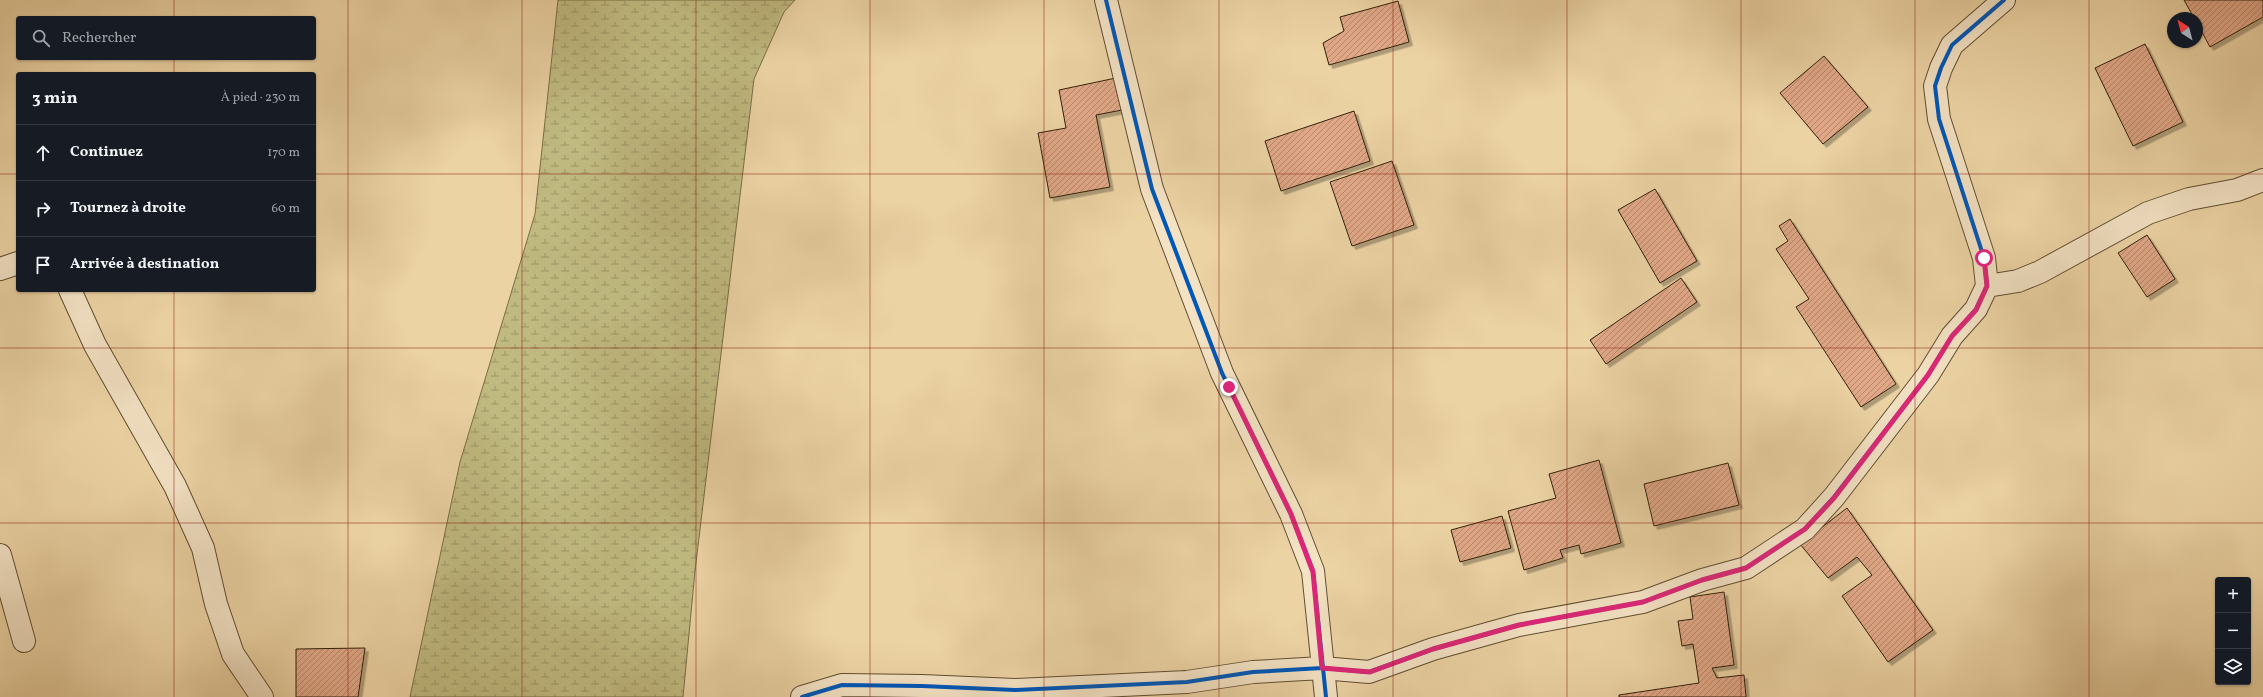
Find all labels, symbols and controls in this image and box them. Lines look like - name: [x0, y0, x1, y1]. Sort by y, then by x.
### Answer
- north arrow: [2167, 12, 2203, 48]
- search box: [16, 16, 316, 60]
- icon: search: [30, 27, 52, 49]
- text: Rechercher: [62, 28, 136, 49]
- text: 3 min: [32, 87, 78, 110]
- text: À pied · 230 m: [221, 89, 300, 107]
- icon: ahead: [32, 142, 54, 164]
- text: Continuez: [70, 142, 143, 163]
- text: 170 m: [267, 144, 300, 162]
- icon: right: [32, 198, 54, 220]
- text: Tournez à droite: [70, 198, 186, 219]
- text: 60 m: [272, 200, 300, 218]
- route start: [1975, 249, 1993, 267]
- icon: arrive: [32, 254, 54, 276]
- text: Arrivée à destination: [70, 254, 219, 275]
- route end: [1220, 378, 1238, 396]
- map controls: [2215, 577, 2251, 685]
- button: +: [2215, 577, 2251, 613]
- button: −: [2215, 613, 2251, 649]
- button: layers: [2215, 649, 2251, 685]

